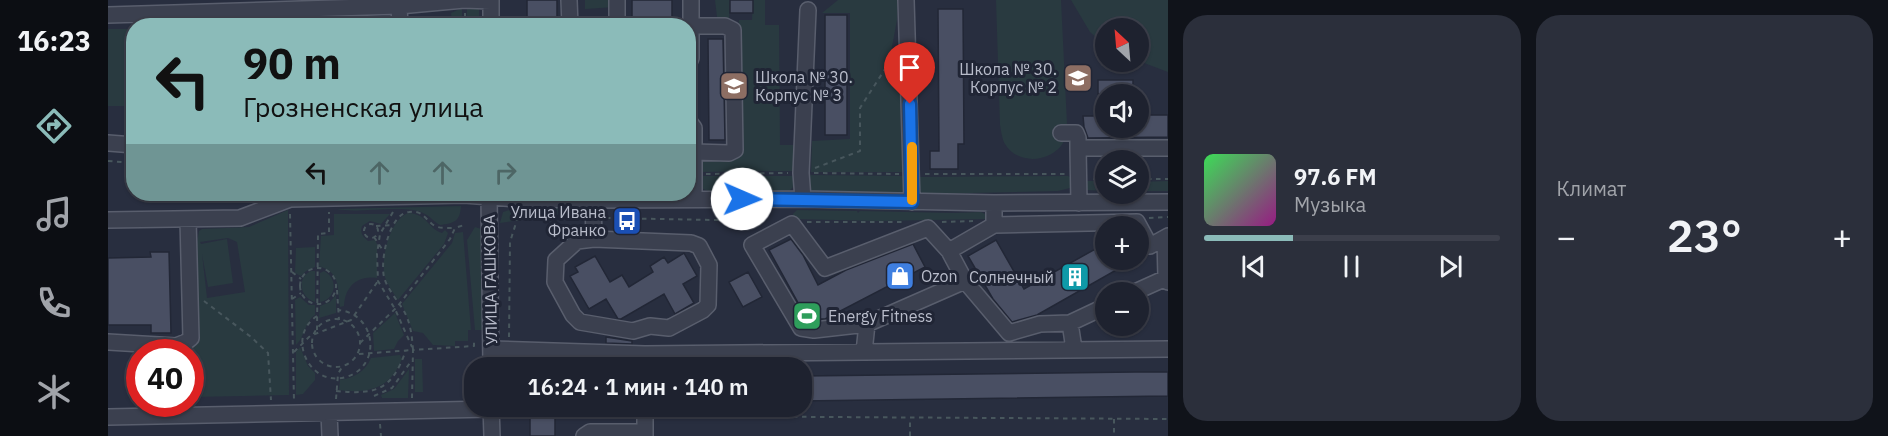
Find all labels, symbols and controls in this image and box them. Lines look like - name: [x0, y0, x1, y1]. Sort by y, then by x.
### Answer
- north arrow: [1095, 18, 1149, 72]
- map controls: [1095, 18, 1149, 336]
- text: 16:23: [17, 23, 91, 58]
- text: 90 m: [243, 36, 341, 91]
- icon: left: [144, 42, 222, 120]
- pin: [884, 42, 935, 104]
- icon: arrive: [893, 51, 926, 84]
- place label: Школа № 30. Корпус № 2: [959, 59, 1057, 97]
- school or university icon: Школа № 30. Корпус № 2: [1062, 62, 1094, 94]
- place label: Школа № 30. Корпус № 3: [755, 67, 853, 105]
- school or university icon: Школа № 30. Корпус № 3: [718, 70, 750, 102]
- button: sound: [1095, 84, 1149, 138]
- text: Грозненская улица: [243, 89, 484, 124]
- icon: directions: [33, 105, 75, 147]
- button: layers: [1095, 150, 1149, 204]
- icon: left: [300, 156, 333, 189]
- icon: ahead: [363, 156, 396, 189]
- icon: ahead: [426, 156, 459, 189]
- icon: right: [489, 156, 522, 189]
- text: 97.6 FM: [1294, 162, 1377, 191]
- position arrow: [710, 167, 774, 231]
- text: Климат: [1557, 175, 1627, 202]
- text: Музыка: [1294, 191, 1366, 218]
- icon: music: [33, 193, 75, 235]
- place label: Улица Ивана Франко: [510, 202, 606, 240]
- bus stop icon: Улица Ивана Франко: [611, 205, 643, 237]
- text: 23°: [1667, 206, 1742, 264]
- street label: УЛИЦА ГАШКОВА: [479, 214, 501, 346]
- text: −: [1557, 215, 1576, 258]
- text: +: [1832, 215, 1852, 258]
- button: +: [1095, 216, 1149, 270]
- icon: previous: [1237, 250, 1270, 283]
- icon: pause: [1335, 250, 1368, 283]
- icon: next: [1434, 250, 1467, 283]
- shop icon: Ozon: [884, 260, 916, 292]
- building icon: Солнечный: [1059, 261, 1091, 293]
- place label: Ozon: [921, 266, 958, 286]
- place label: Солнечный: [969, 267, 1054, 287]
- icon: phone: [33, 282, 75, 324]
- button: −: [1095, 282, 1149, 336]
- sports icon: Energy Fitness: [791, 300, 823, 332]
- place label: Energy Fitness: [828, 306, 933, 326]
- speed limit sign: 40: [126, 339, 204, 417]
- icon: climate: [33, 371, 75, 413]
- text: 16:24 · 1 мин · 140 m: [527, 372, 749, 401]

